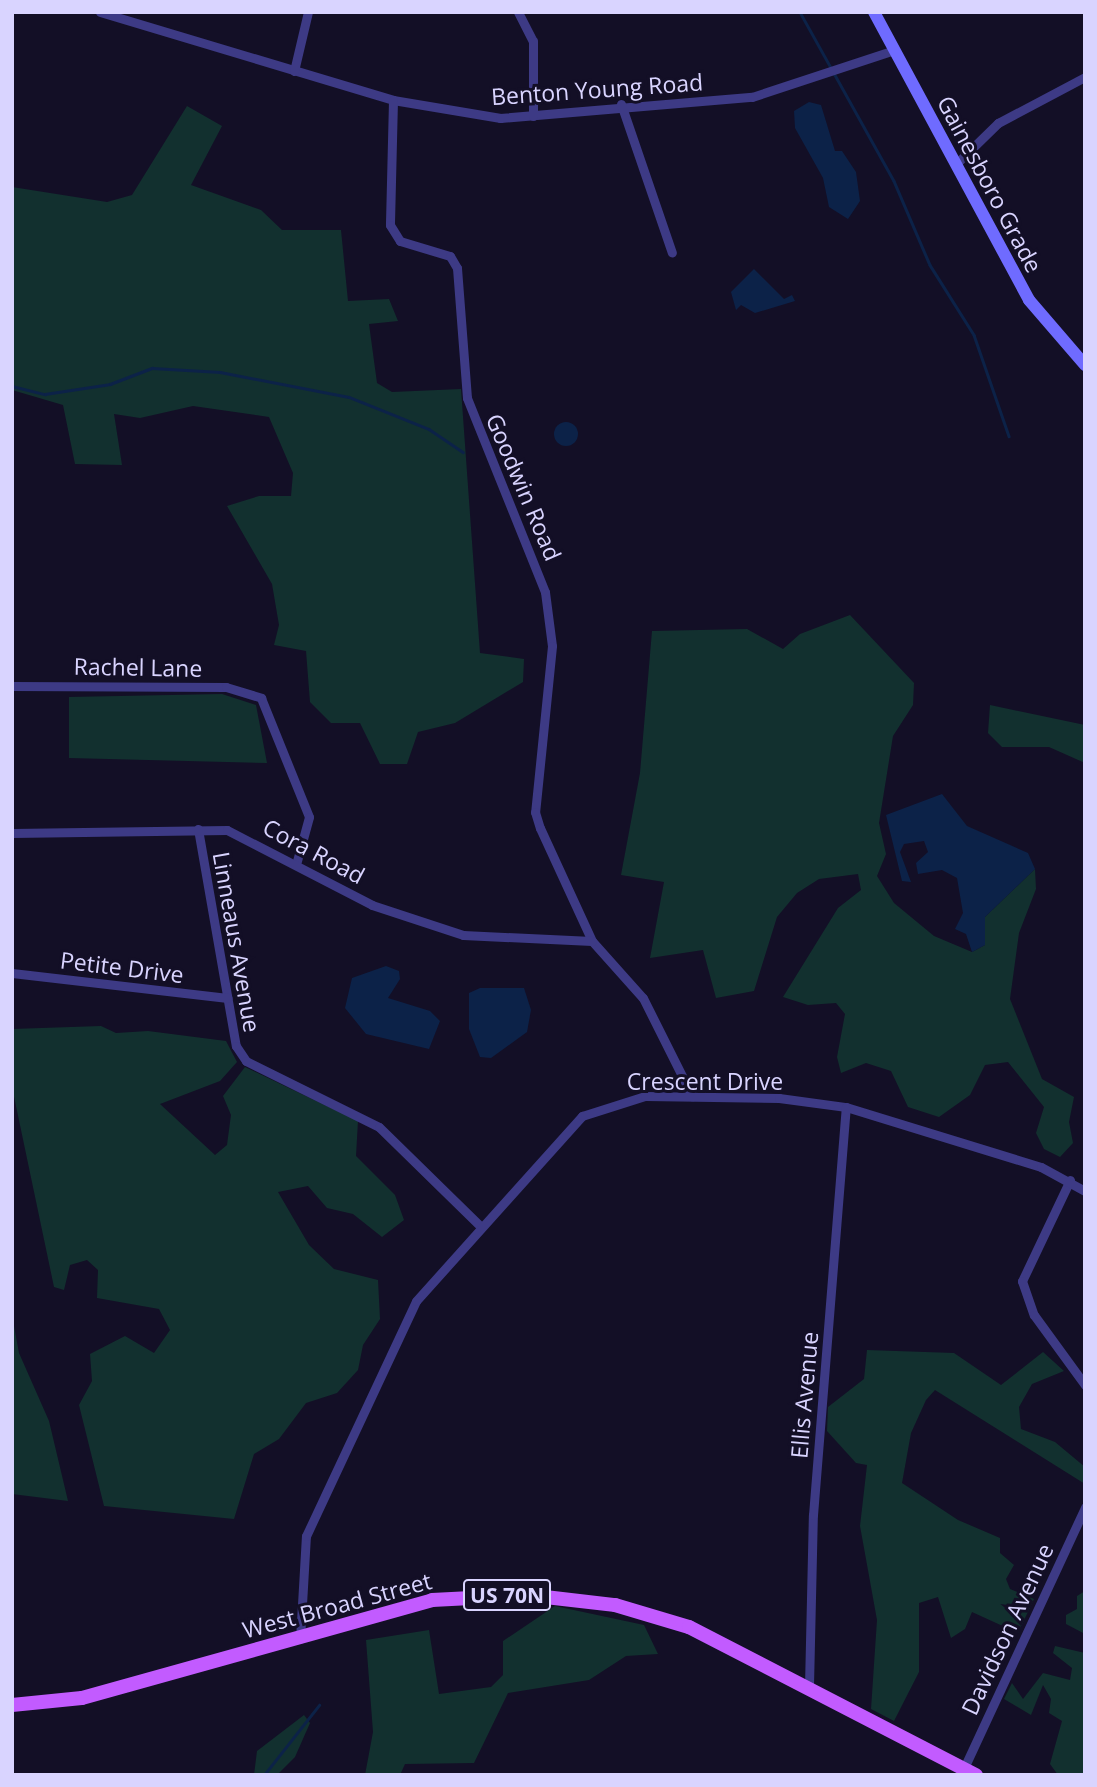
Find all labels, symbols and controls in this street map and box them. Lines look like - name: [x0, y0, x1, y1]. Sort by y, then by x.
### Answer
- street label: Benton Young Road: [490, 68, 704, 110]
- street label: Gainesboro Grade: [932, 91, 1048, 277]
- street label: Goodwin Road: [481, 409, 567, 565]
- street label: Rachel Lane: [73, 652, 203, 682]
- street label: Cora Road: [258, 813, 370, 889]
- street label: Linneaus Avenue: [208, 850, 266, 1034]
- street label: Petite Drive: [59, 946, 185, 988]
- street label: Crescent Drive: [627, 1067, 783, 1095]
- street label: Ellis Avenue: [785, 1330, 823, 1460]
- street label: Davidson Avenue: [955, 1539, 1059, 1719]
- street label: West Broad Street: [240, 1567, 434, 1643]
- road number: US 70N: [462, 1578, 552, 1612]

